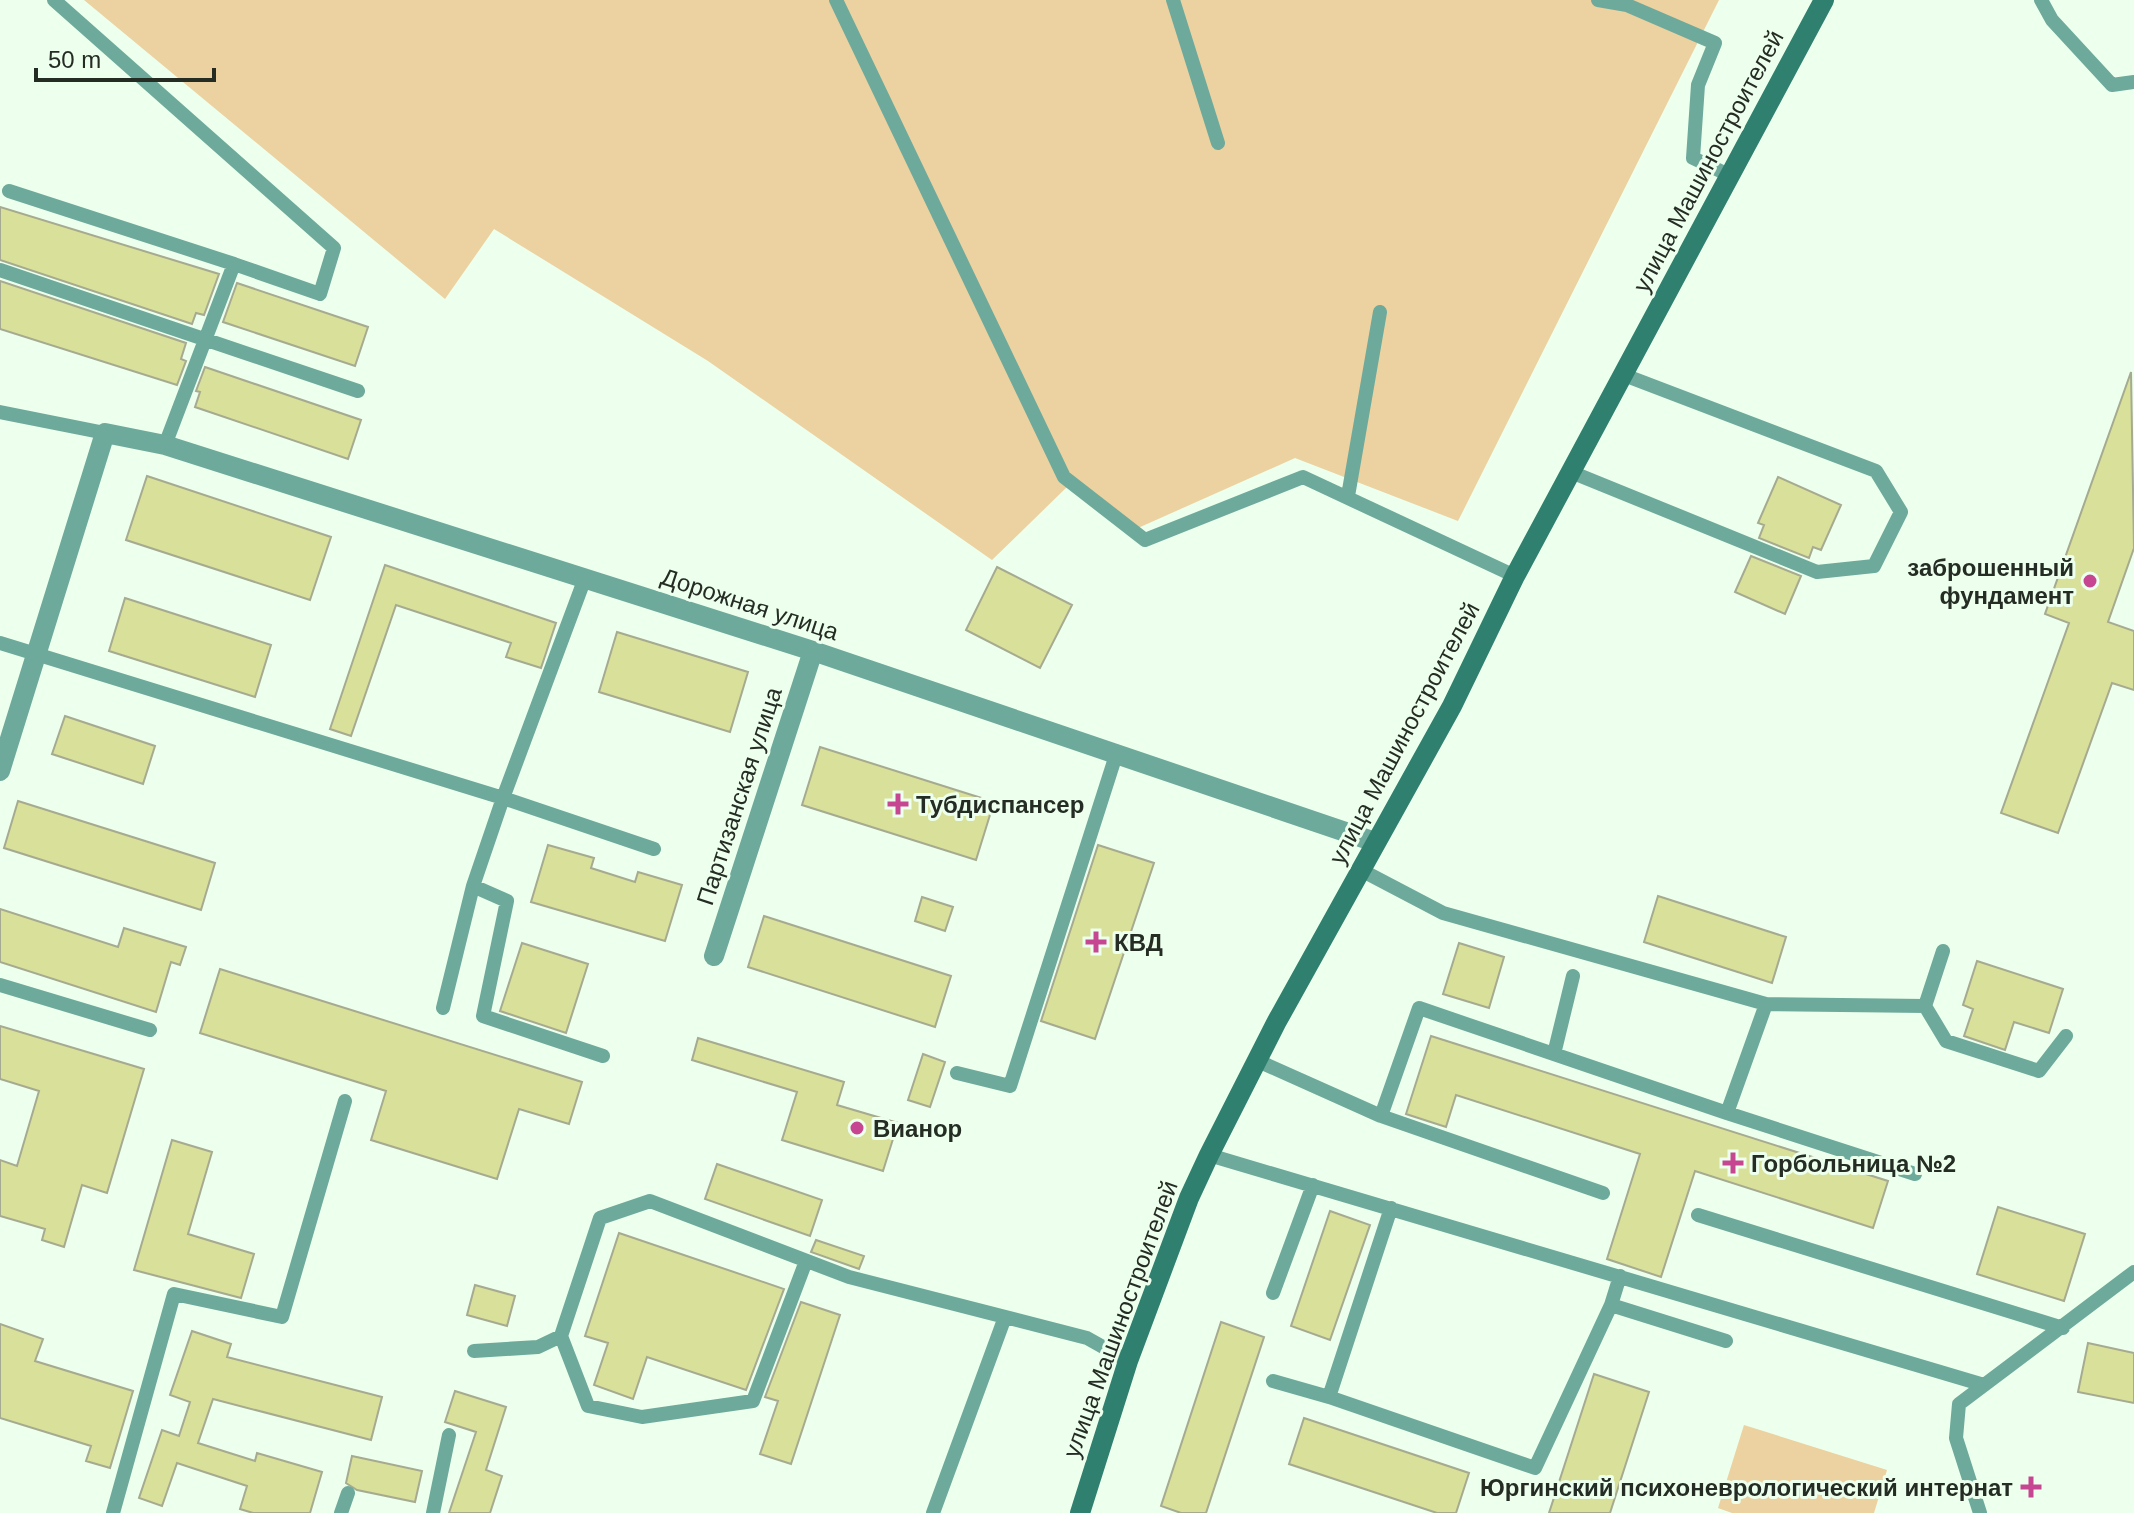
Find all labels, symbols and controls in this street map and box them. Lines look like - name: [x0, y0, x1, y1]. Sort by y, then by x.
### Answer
- street label: улица Машиностроителей: [1627, 25, 1789, 297]
- scale bar: [36, 32, 214, 82]
- text: 50 m: [48, 46, 101, 73]
- place label: заброшенный фундамент: [1907, 554, 2074, 609]
- street label: Дорожная улица: [658, 563, 843, 646]
- marker: заброшенный фундамент: [2081, 572, 2099, 590]
- street label: улица Машиностроителей: [1323, 597, 1485, 869]
- street label: Партизанская улица: [691, 683, 787, 908]
- place label: Тубдиспансер: [916, 791, 1084, 818]
- marker: Тубдиспансер: [887, 793, 909, 815]
- place label: КВД: [1114, 929, 1163, 956]
- marker: КВД: [1085, 931, 1107, 953]
- place label: Вианор: [873, 1115, 962, 1142]
- marker: Вианор: [848, 1119, 866, 1137]
- place label: Горбольница №2: [1751, 1150, 1956, 1177]
- marker: Горбольница №2: [1722, 1152, 1744, 1174]
- street label: улица Машиностроителей: [1057, 1177, 1183, 1461]
- place label: Юргинский психоневрологический интернат: [1480, 1474, 2013, 1501]
- marker: Юргинский психоневрологический интернат: [2020, 1476, 2042, 1498]

